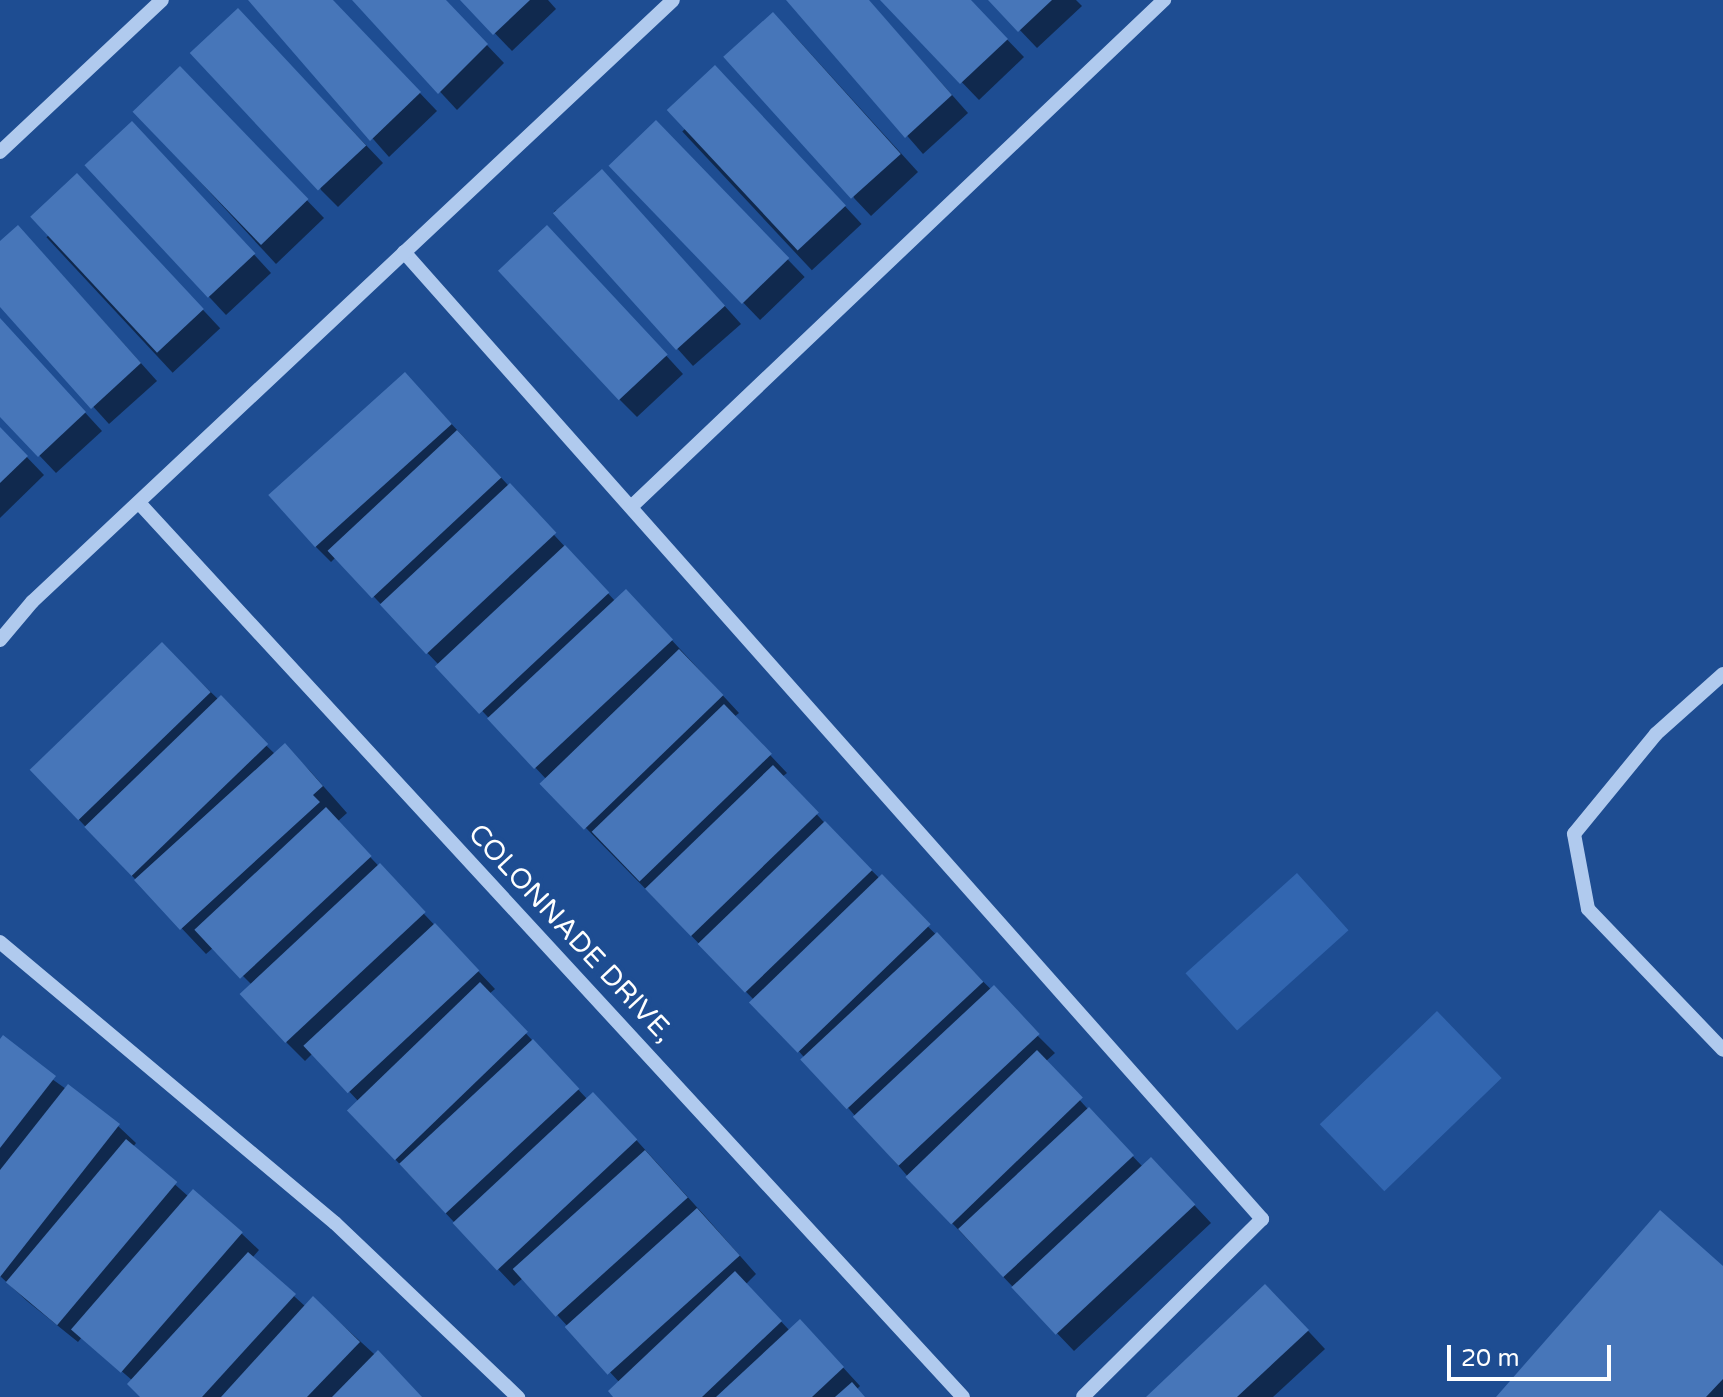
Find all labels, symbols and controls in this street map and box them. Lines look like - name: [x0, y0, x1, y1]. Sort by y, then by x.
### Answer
- street label: COLONNADE DRIVE,: [461, 817, 681, 1049]
- scale bar: [1451, 1329, 1615, 1379]
- text: 20 m: [1461, 1344, 1519, 1373]

